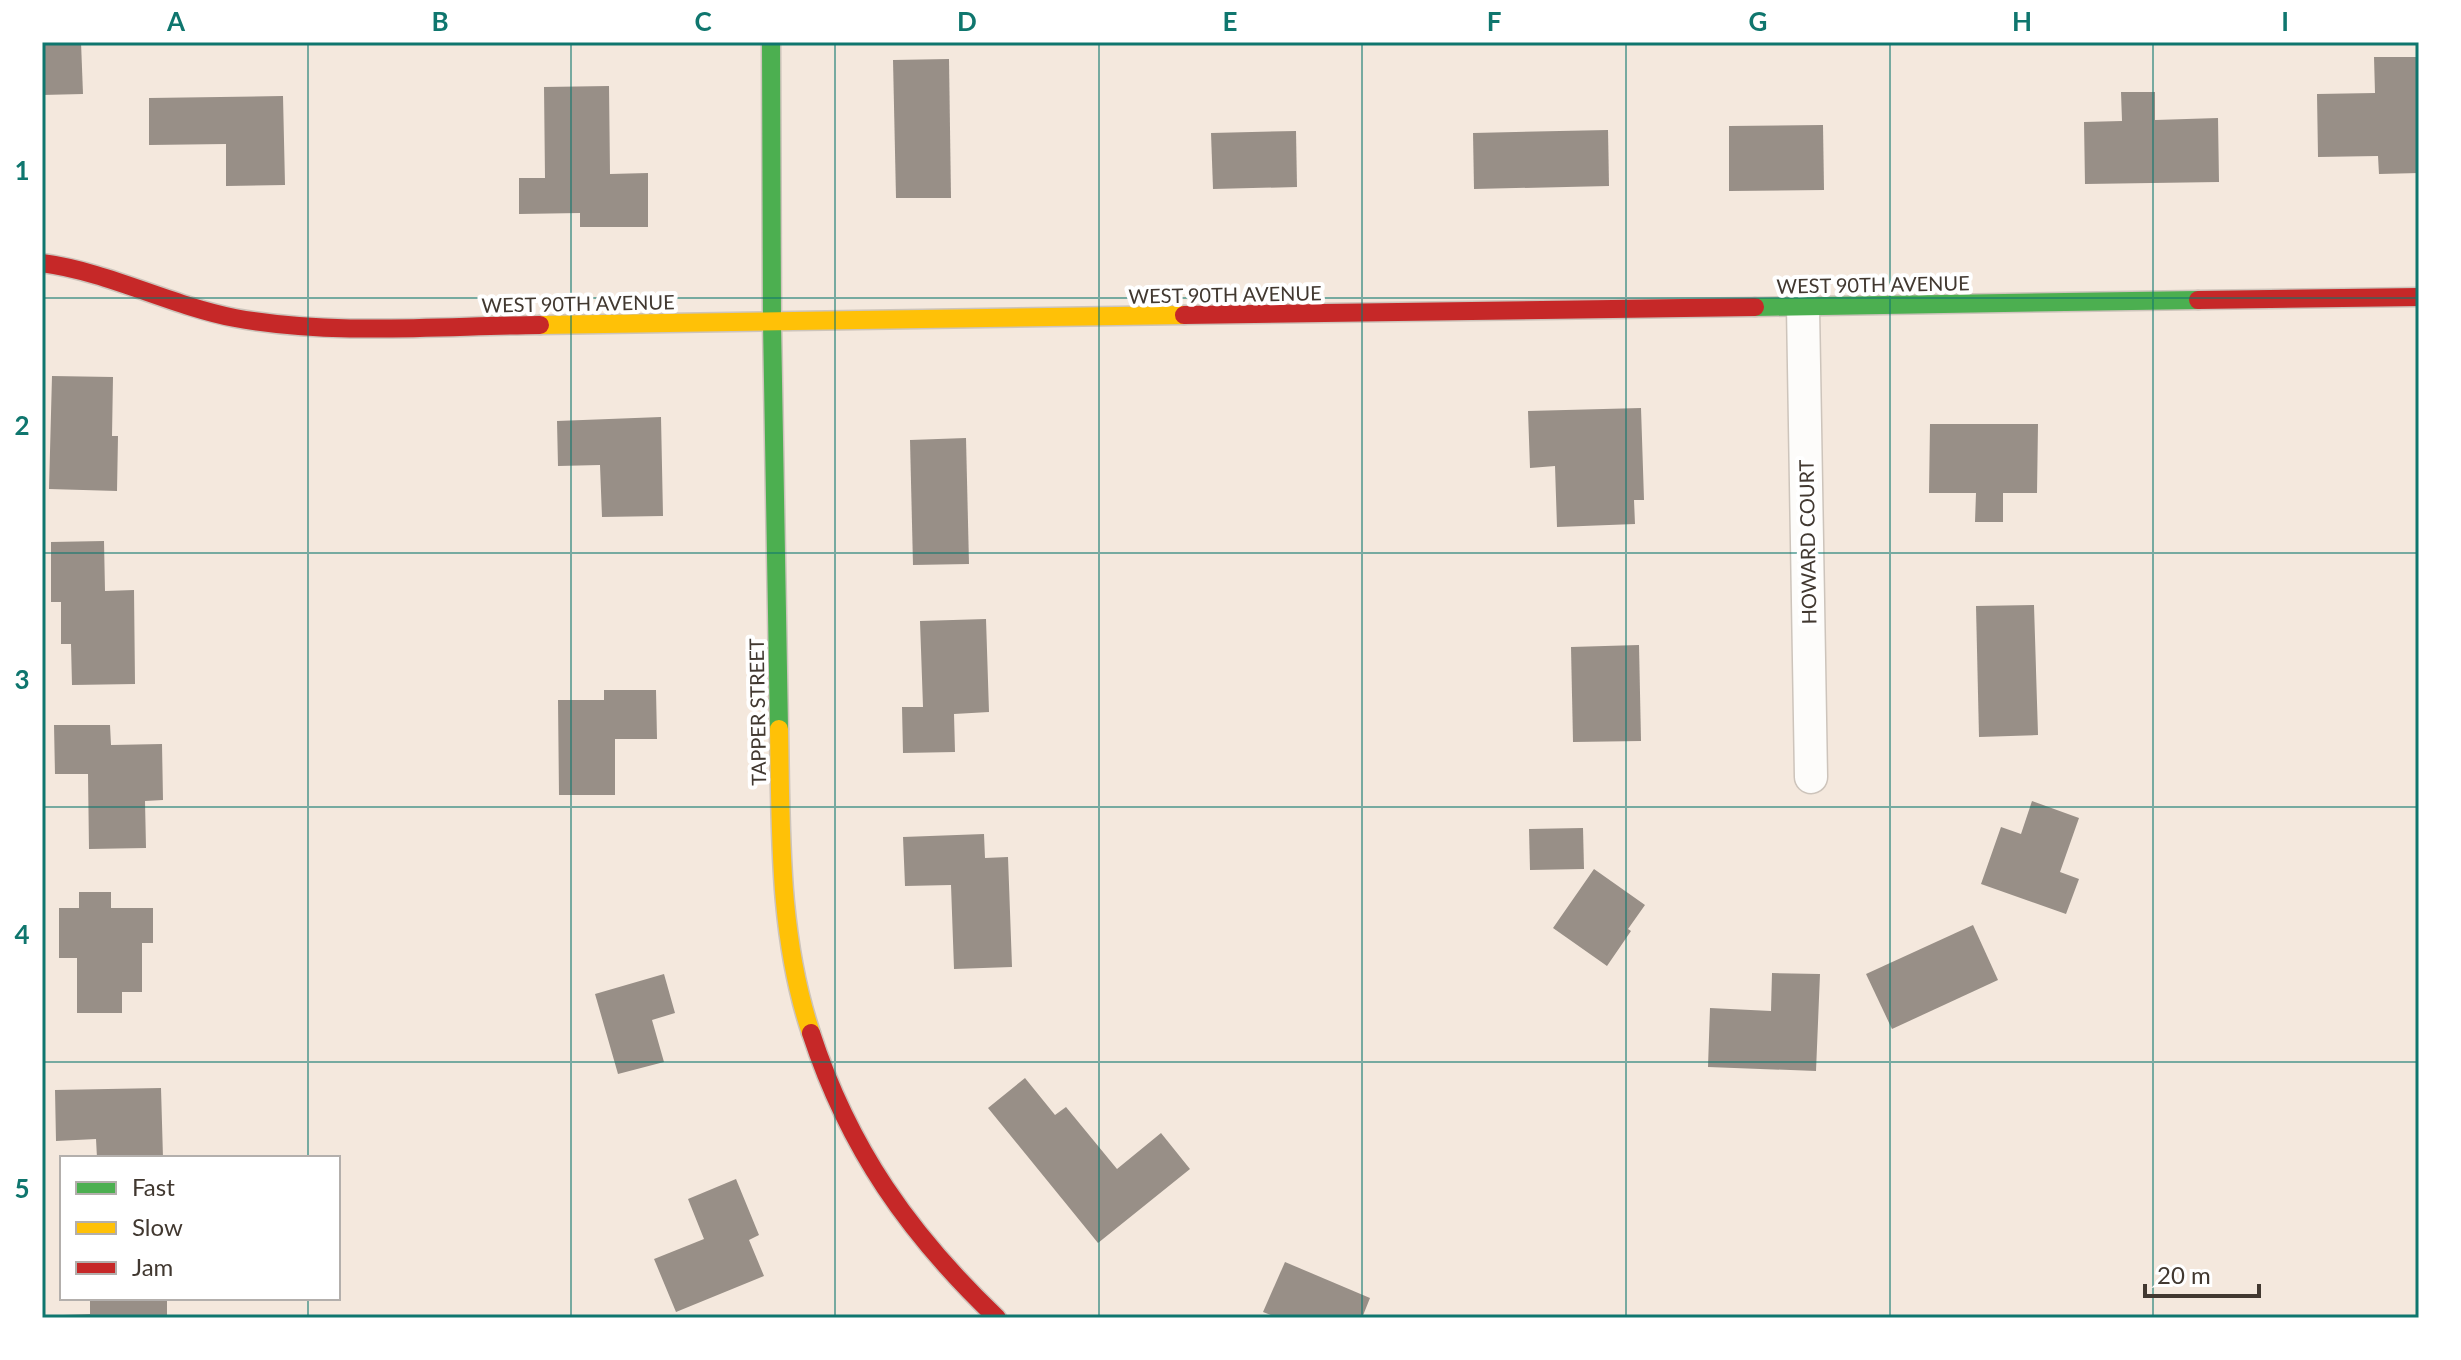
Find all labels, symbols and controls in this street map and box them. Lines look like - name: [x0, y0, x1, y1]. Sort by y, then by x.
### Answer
- text: A: [166, 5, 186, 37]
- text: B: [431, 5, 449, 37]
- text: C: [694, 5, 712, 37]
- text: D: [957, 5, 977, 37]
- text: E: [1223, 5, 1237, 37]
- text: F: [1487, 5, 1501, 37]
- text: G: [1749, 5, 1767, 37]
- text: H: [2012, 5, 2032, 37]
- text: I: [2281, 5, 2289, 37]
- text: 1: [14, 154, 30, 186]
- street label: WEST 90TH AVENUE: [1776, 270, 1970, 298]
- street label: WEST 90TH AVENUE: [1128, 280, 1322, 308]
- street label: WEST 90TH AVENUE: [481, 289, 675, 317]
- text: 2: [14, 409, 30, 441]
- street label: HOWARD COURT: [1794, 459, 1820, 625]
- street label: TAPPER STREET: [744, 638, 770, 786]
- text: 3: [14, 663, 30, 695]
- text: 4: [14, 918, 30, 950]
- legend: [60, 1156, 340, 1300]
- text: 5: [14, 1172, 30, 1204]
- text: Fast: [132, 1172, 175, 1201]
- text: Slow: [132, 1212, 183, 1241]
- scale bar: [2145, 1248, 2259, 1298]
- text: Jam: [132, 1252, 173, 1281]
- text: 20 m: [2157, 1260, 2211, 1289]

